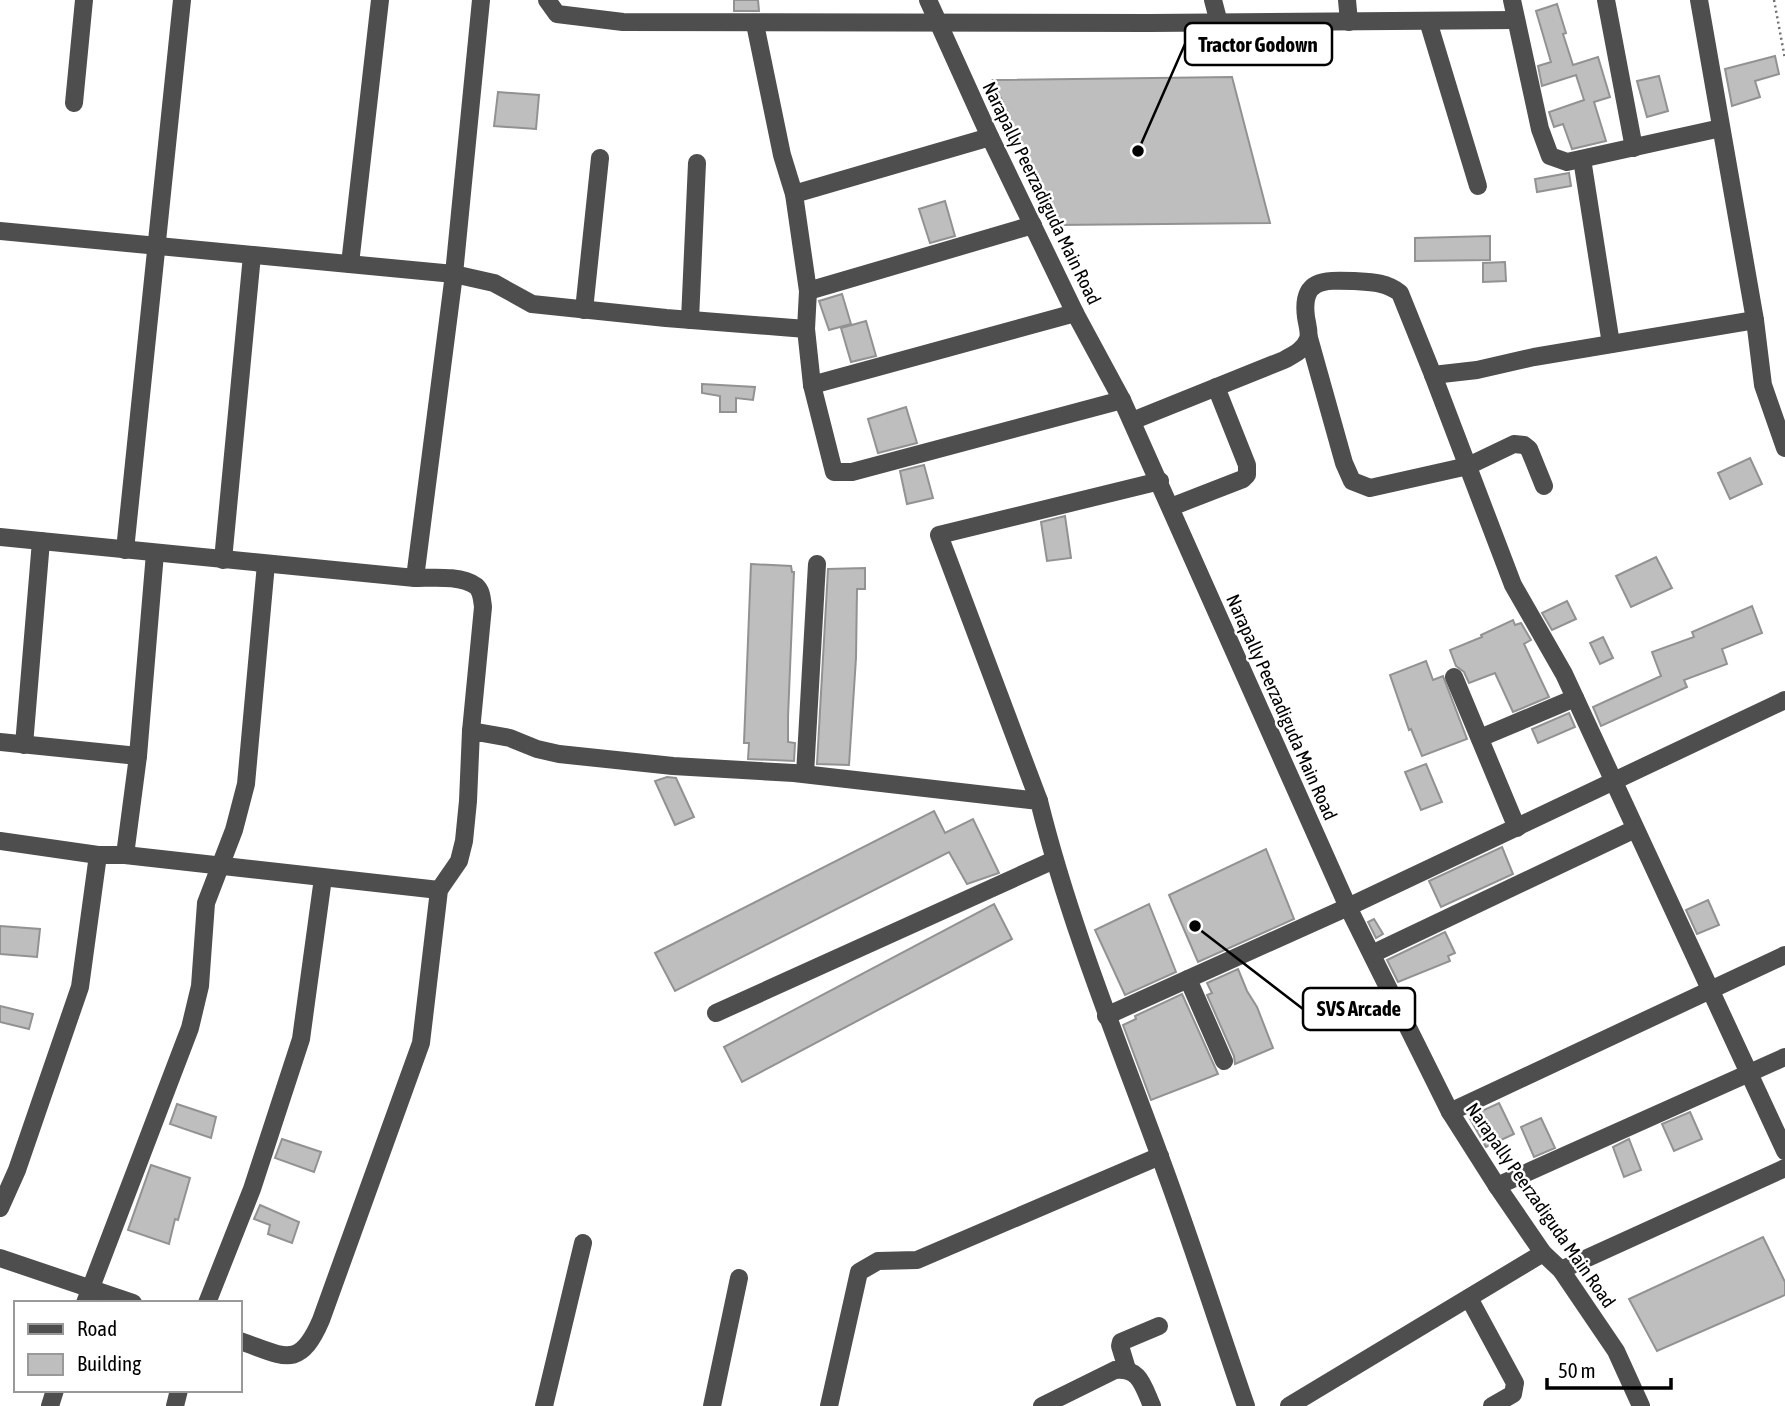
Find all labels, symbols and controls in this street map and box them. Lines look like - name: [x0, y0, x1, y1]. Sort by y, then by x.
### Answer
- callout: Tractor Godown: [1185, 23, 1332, 65]
- text: Tractor Godown: [1198, 32, 1318, 56]
- street label: Narapally Peerzadiguda Main Road: [978, 78, 1106, 308]
- street label: Narapally Peerzadiguda Main Road: [1222, 591, 1342, 823]
- callout: SVS Arcade: [1303, 988, 1415, 1030]
- text: SVS Arcade: [1317, 996, 1401, 1020]
- street label: Narapally Peerzadiguda Main Road: [1462, 1098, 1620, 1312]
- legend: [14, 1301, 242, 1392]
- text: Road: [77, 1316, 117, 1340]
- scale bar: [1547, 1346, 1671, 1390]
- text: Building: [77, 1351, 141, 1375]
- text: 50 m: [1558, 1358, 1596, 1382]

